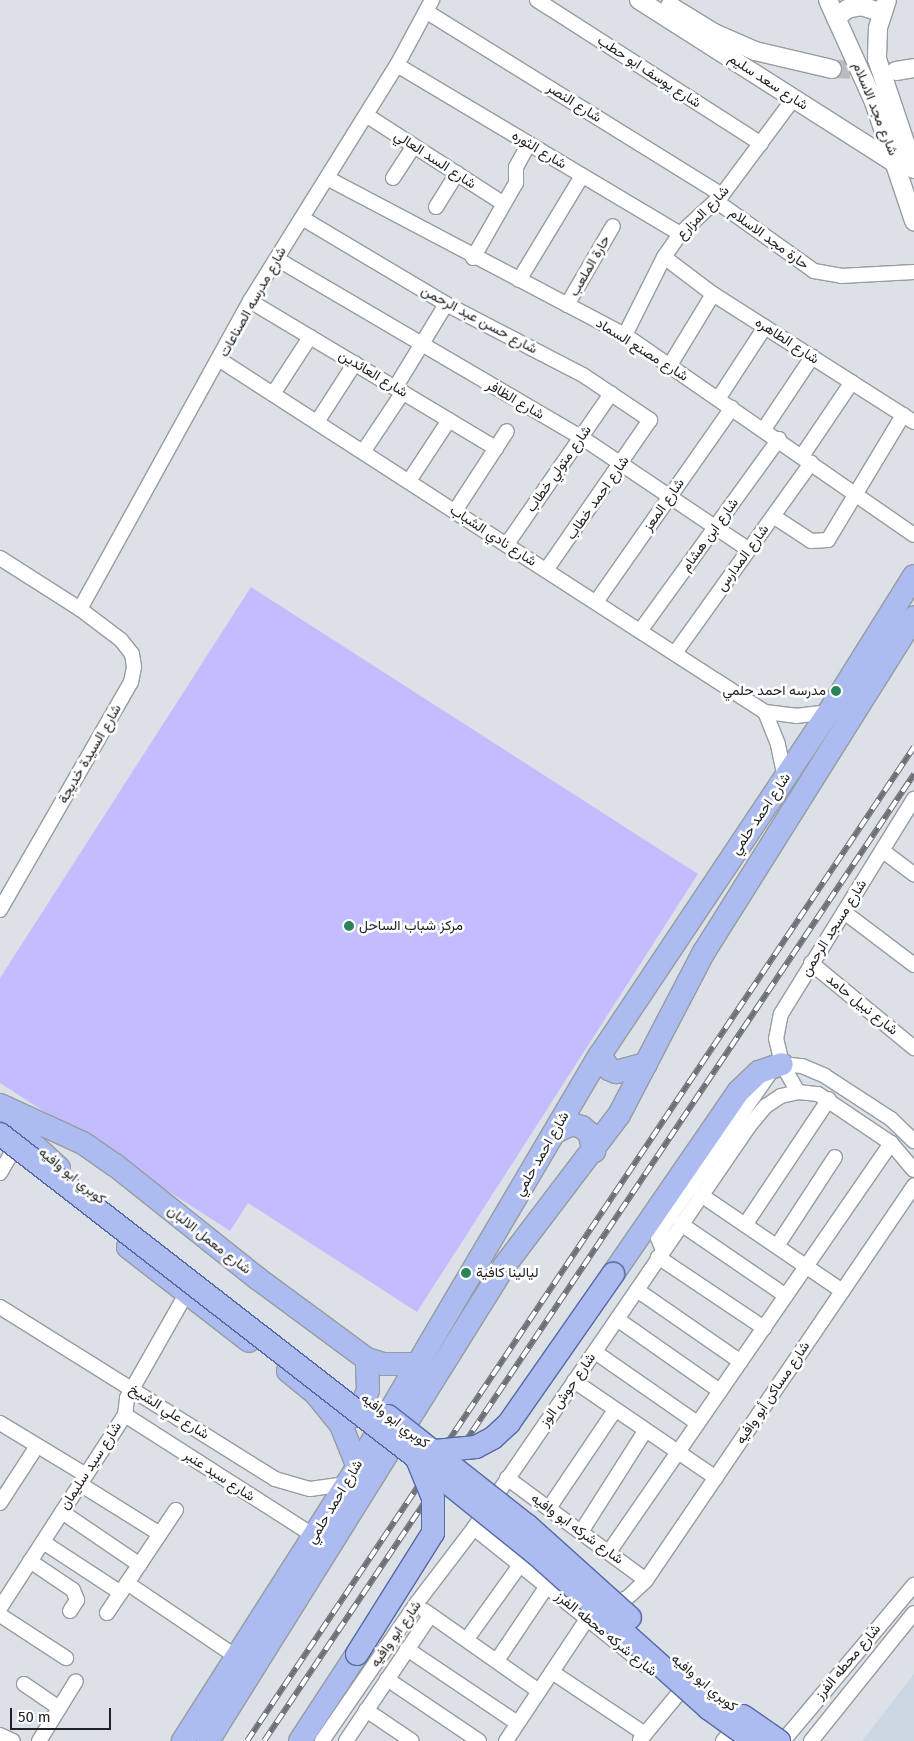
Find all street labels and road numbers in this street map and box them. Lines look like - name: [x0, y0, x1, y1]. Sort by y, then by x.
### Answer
- street label: شارع يوسف ابو حطب: [594, 32, 704, 112]
- street label: شارع سعد سليم: [725, 50, 811, 114]
- street label: شارع مجد الاسلام: [849, 60, 901, 158]
- street label: شارع النصر: [544, 80, 604, 126]
- street label: شارع السد العالي: [391, 127, 479, 193]
- street label: شارع الثوره: [509, 127, 569, 173]
- street label: شارع المزارع: [673, 183, 733, 243]
- street label: حارة مجد الاسلام: [726, 205, 812, 273]
- street label: حارة الملعب: [566, 232, 614, 300]
- street label: شارع مدرسه الصناعات: [216, 244, 290, 360]
- street label: شارع حسن عبد الرحمن: [418, 282, 540, 358]
- street label: شارع الطاهره: [752, 314, 822, 368]
- street label: شارع مصنع السماد: [593, 315, 691, 385]
- street label: شارع العائدين: [335, 347, 411, 401]
- street label: شارع الظافر: [483, 377, 547, 423]
- street label: شارع متولي خطاب: [523, 422, 595, 516]
- street label: شارع احمد خطاب: [563, 453, 633, 543]
- street label: شارع المعز: [640, 475, 688, 535]
- street label: شارع ابن هشام: [678, 495, 742, 575]
- street label: شارع نادي الشباب: [447, 502, 539, 570]
- street label: شارع المدارس: [713, 521, 773, 595]
- street label: شارع السيدة خديجة: [55, 701, 125, 807]
- street label: شارع احمد حلمي: [728, 770, 794, 858]
- street label: شارع مسجد الرحمن: [797, 877, 871, 979]
- street label: شارع نبيل حامد: [823, 971, 901, 1039]
- street label: شارع احمد حلمي: [511, 1109, 573, 1199]
- street label: كوبري ابو وافيه: [35, 1144, 109, 1208]
- street label: شارع معمل الالبان: [164, 1202, 254, 1278]
- street label: شارع مساكن أبو وافيه: [732, 1338, 814, 1448]
- street label: شارع حوش الوز: [536, 1350, 600, 1430]
- street label: شارع علي الشيخ: [126, 1381, 212, 1443]
- street label: كوبري ابو وافيه: [358, 1390, 432, 1452]
- street label: شارع سيد سليمان: [56, 1419, 126, 1513]
- street label: شارع سيد عنبر: [180, 1447, 258, 1505]
- street label: شارع احمد حلمي: [303, 1457, 367, 1547]
- street label: شارع شركه ابو وافيه: [528, 1490, 626, 1568]
- street label: شارع شركه محطه الفرز: [552, 1588, 660, 1680]
- street label: شارع ابو وافيه: [367, 1597, 425, 1671]
- street label: شارع محطه الفرز: [812, 1621, 884, 1703]
- street label: كوبري ابو وافيه: [668, 1651, 740, 1715]

